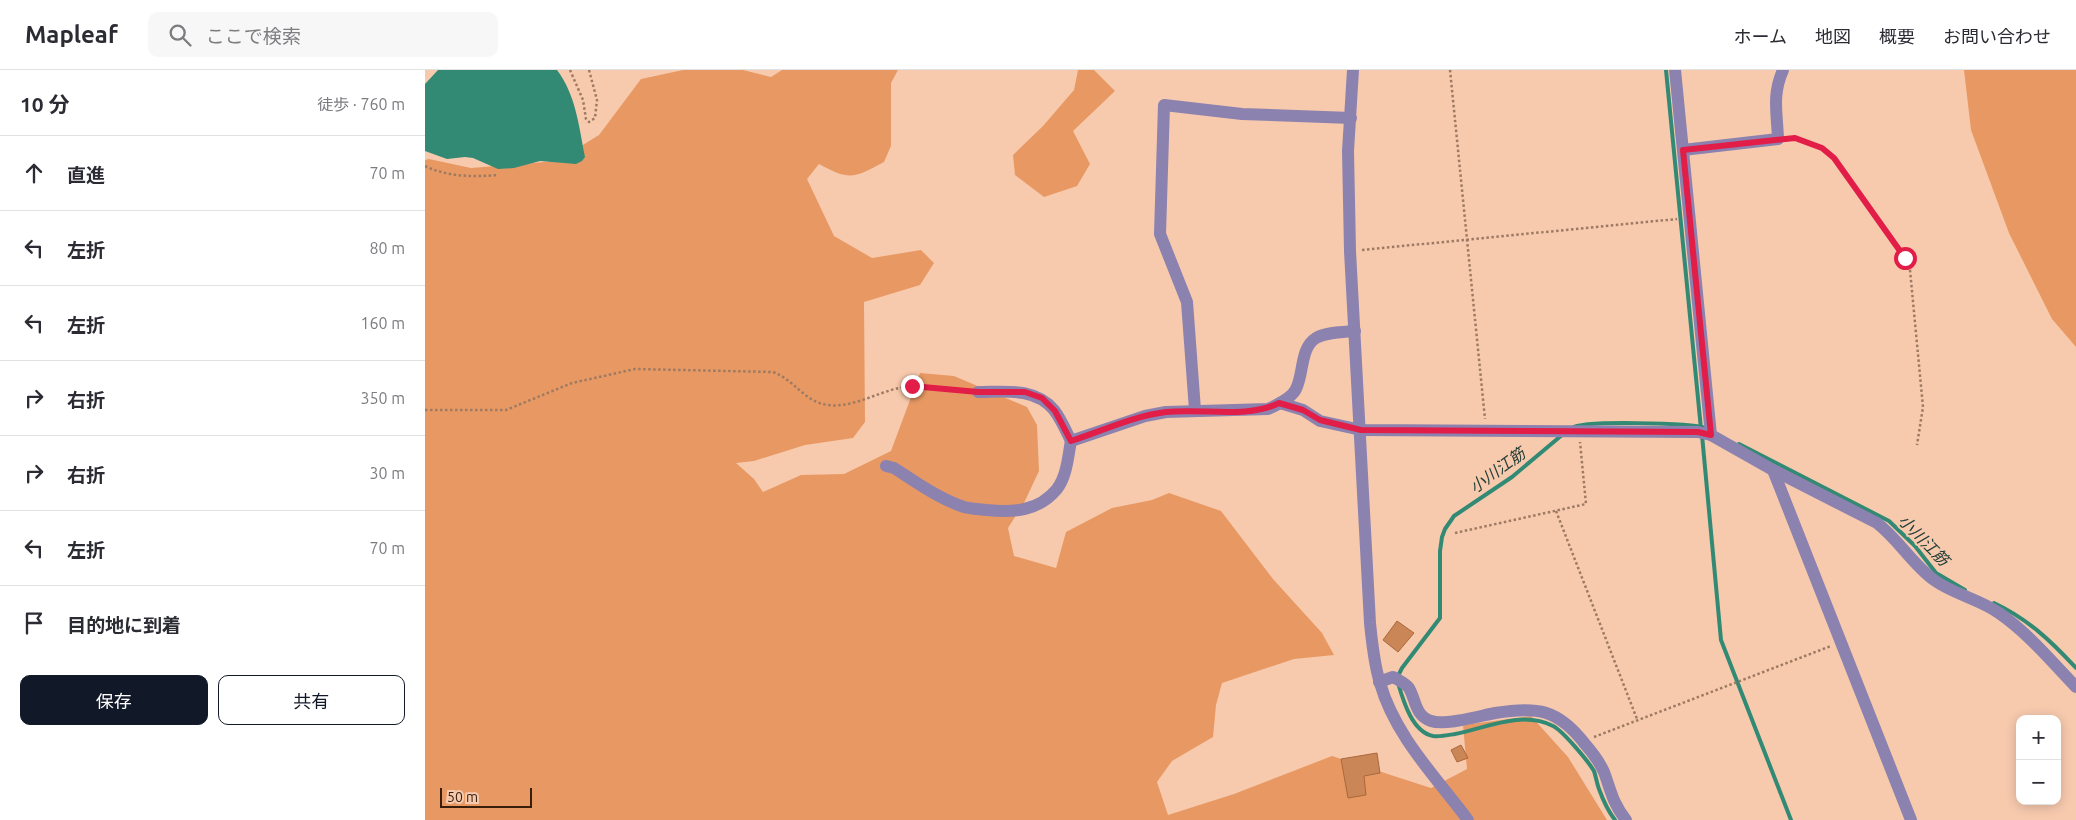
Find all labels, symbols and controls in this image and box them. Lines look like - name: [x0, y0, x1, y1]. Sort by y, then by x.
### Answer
- search box: [148, 12, 498, 57]
- text: Mapleaf: [25, 21, 118, 48]
- icon: search: [166, 21, 194, 49]
- text: ここで検索: [206, 25, 301, 47]
- text: ホーム: [1734, 26, 1787, 46]
- text: 地図: [1815, 26, 1851, 46]
- text: 概要: [1879, 26, 1915, 46]
- text: お問い合わせ: [1943, 26, 2051, 46]
- text: 10 分: [20, 92, 70, 116]
- text: 徒歩 · 760 m: [317, 95, 405, 113]
- icon: ahead: [20, 159, 48, 187]
- text: 直進: [67, 164, 105, 186]
- text: 70 m: [369, 164, 405, 182]
- icon: left: [20, 234, 48, 262]
- text: 左折: [67, 239, 105, 261]
- text: 80 m: [369, 239, 405, 257]
- route start: [1894, 247, 1917, 270]
- icon: left: [20, 309, 48, 337]
- text: 左折: [67, 314, 105, 336]
- text: 160 m: [360, 314, 405, 332]
- route end: [901, 375, 924, 398]
- icon: right: [20, 384, 48, 412]
- text: 右折: [67, 389, 105, 411]
- text: 350 m: [360, 389, 405, 407]
- water label: 小川江筋: [1466, 442, 1531, 496]
- icon: right: [20, 459, 48, 487]
- text: 右折: [67, 464, 105, 486]
- text: 30 m: [369, 464, 405, 482]
- water label: 小川江筋: [1895, 511, 1955, 571]
- icon: left: [20, 534, 48, 562]
- text: 左折: [67, 539, 105, 561]
- text: 70 m: [369, 539, 405, 557]
- icon: arrive: [20, 609, 48, 637]
- text: 目的地に到着: [67, 614, 181, 636]
- button: 保存: [20, 675, 208, 725]
- button: 共有: [218, 675, 405, 725]
- map controls: [2016, 715, 2061, 805]
- button: +: [2016, 715, 2061, 760]
- button: −: [2016, 760, 2061, 805]
- scale bar: [440, 785, 533, 808]
- text: 50 m: [447, 789, 478, 805]

